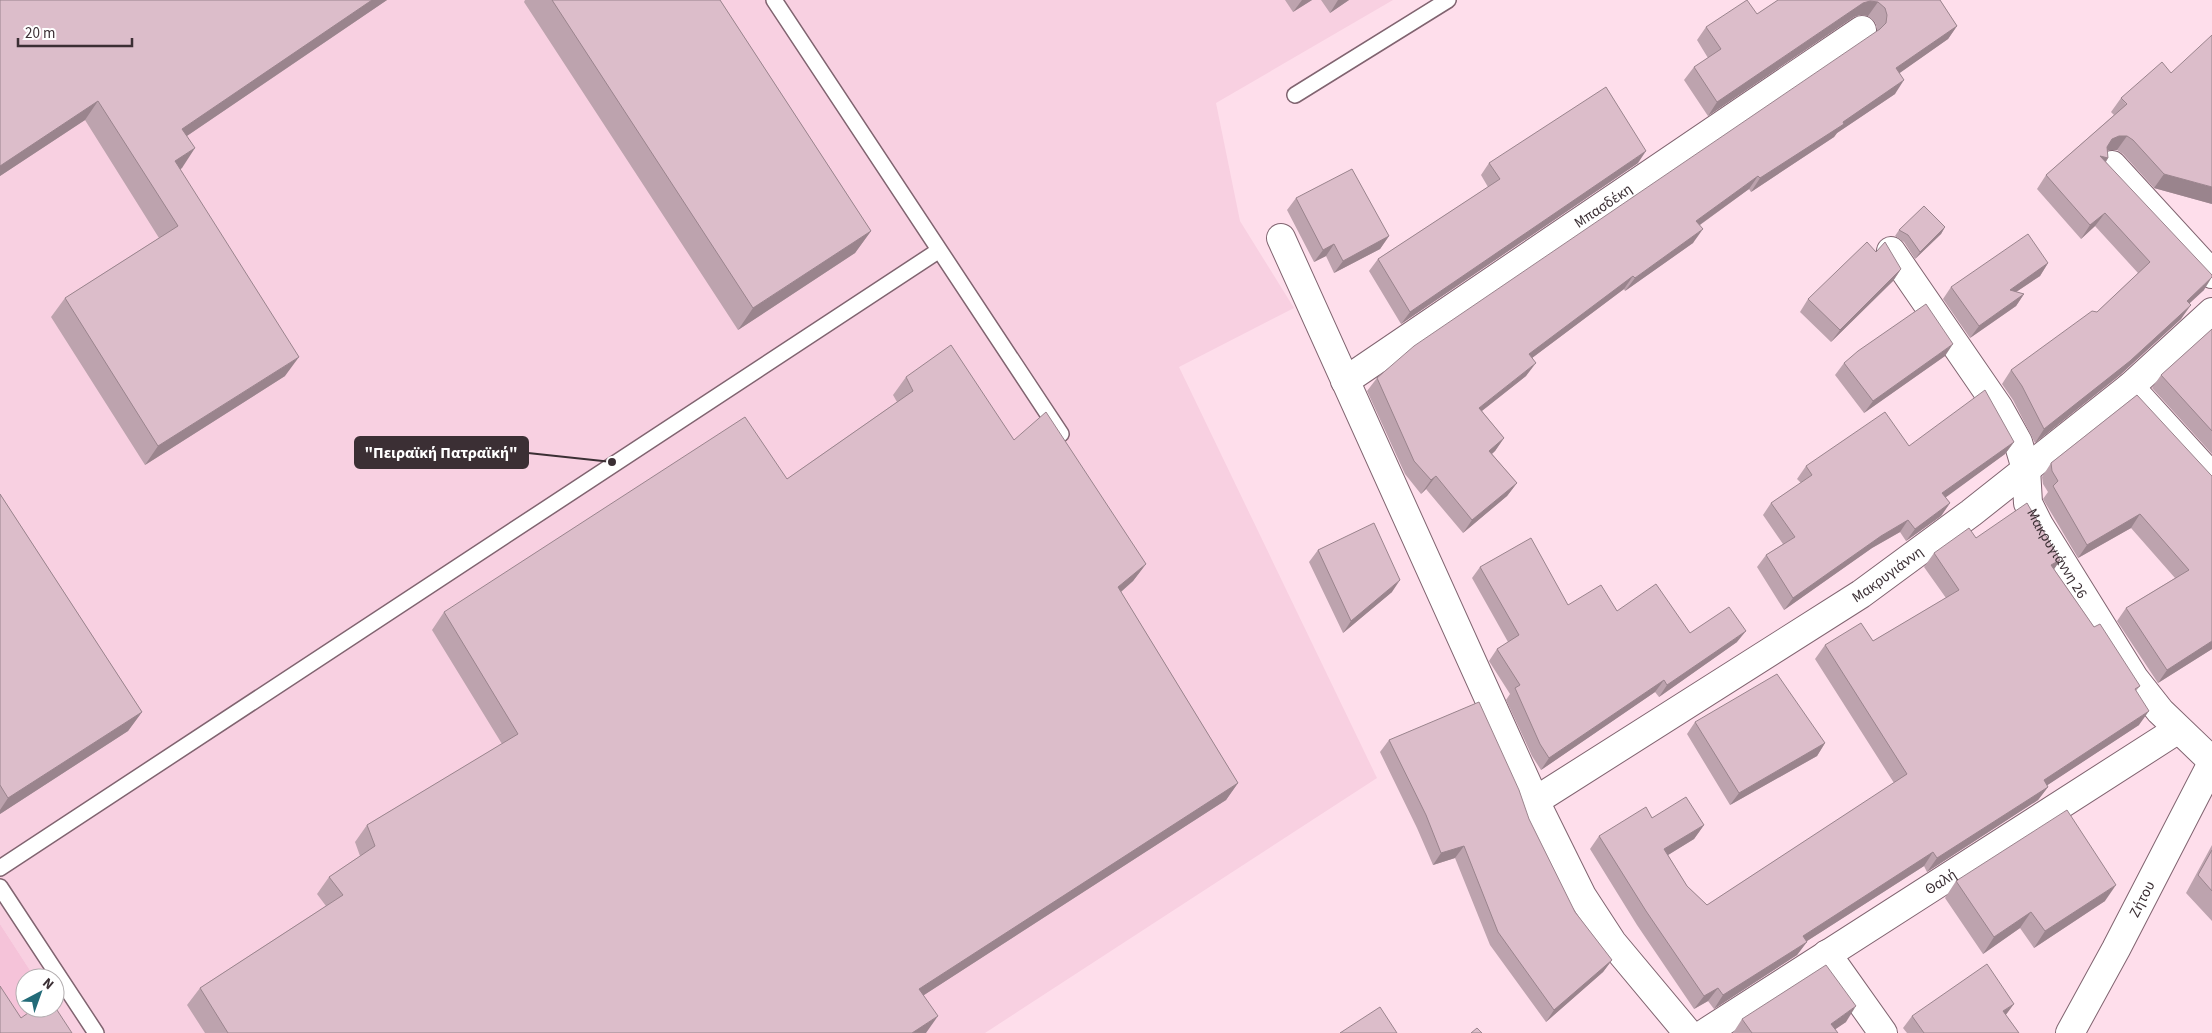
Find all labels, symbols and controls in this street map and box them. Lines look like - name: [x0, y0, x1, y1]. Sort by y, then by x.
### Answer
- scale bar: [18, 15, 131, 47]
- text: 20 m: [25, 23, 55, 44]
- street label: Μπασδέκη: [1570, 178, 1636, 233]
- callout: "Πειραϊκή Πατραϊκή": [355, 437, 528, 468]
- text: "Πειραϊκή Πατραϊκή": [365, 442, 517, 464]
- street label: Μακρυγιάννη 26: [2022, 505, 2093, 602]
- street label: Μακρυγιάννη: [1848, 541, 1927, 608]
- street label: Θαλή: [1921, 864, 1961, 900]
- street label: Ζήτου: [2124, 877, 2160, 921]
- north arrow: [15, 968, 65, 1018]
- text: N: [38, 973, 58, 995]

